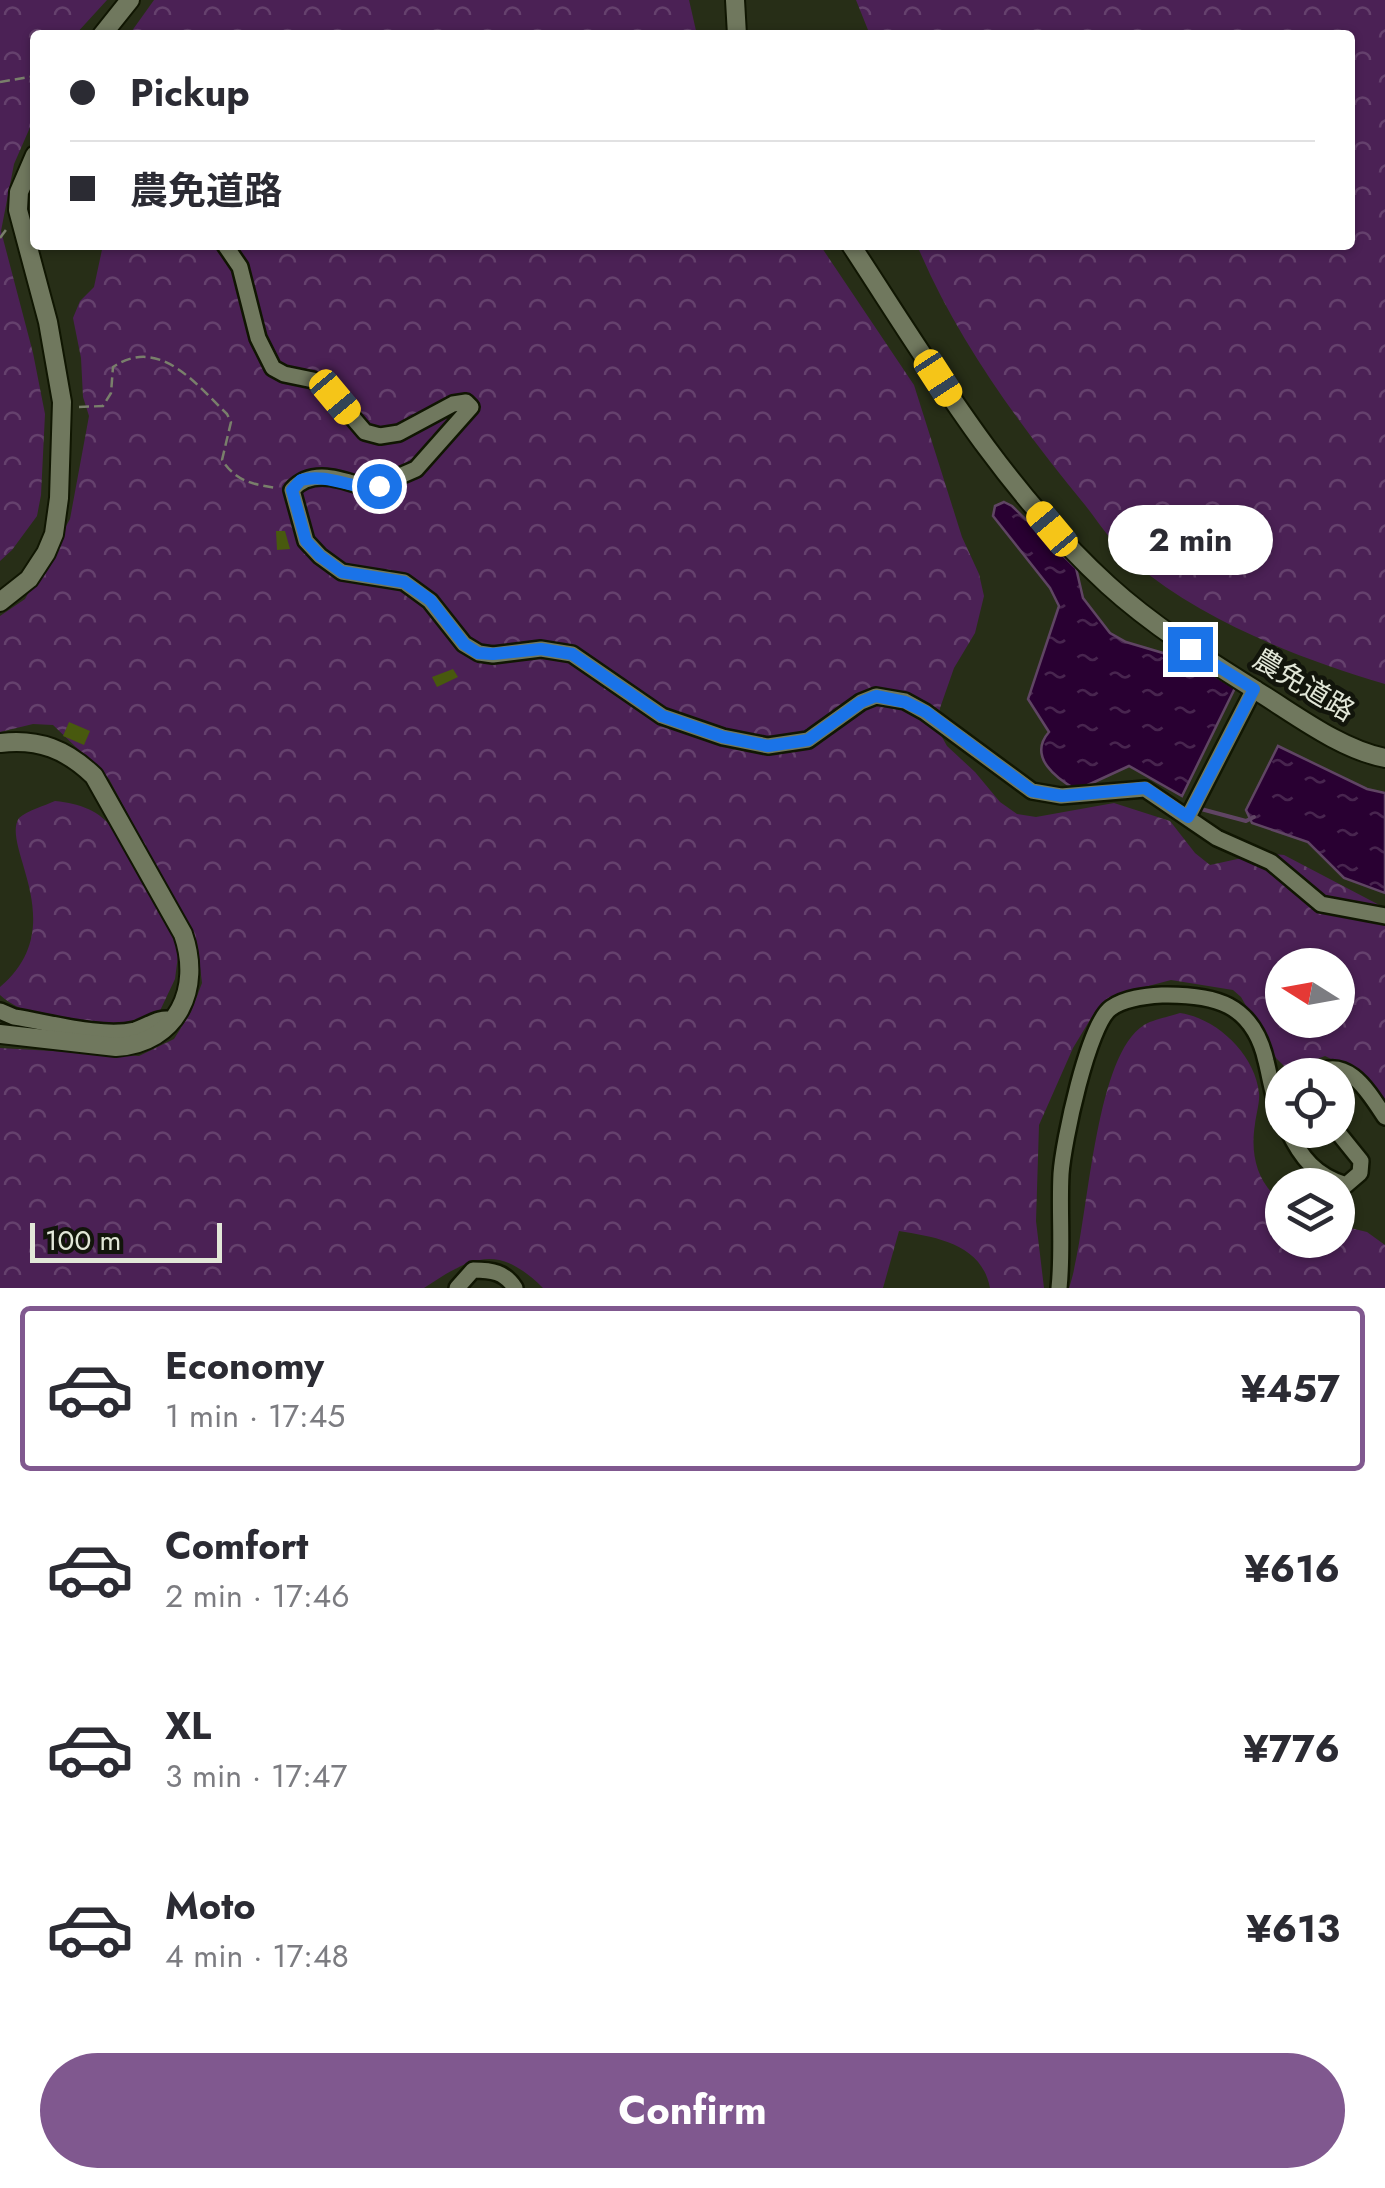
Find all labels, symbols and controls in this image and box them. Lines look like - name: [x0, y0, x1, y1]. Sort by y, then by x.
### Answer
- text: Pickup: [130, 65, 250, 120]
- text: 農免道路: [130, 163, 282, 218]
- car: [909, 345, 967, 411]
- car: [304, 364, 366, 430]
- route start: [357, 464, 402, 509]
- car: [1021, 496, 1083, 562]
- callout: 2 min: [1108, 504, 1272, 574]
- text: 2 min: [1148, 517, 1233, 563]
- route end: [1168, 627, 1213, 672]
- street label: 農免道路: [1245, 639, 1363, 731]
- north arrow: [1265, 948, 1355, 1038]
- map controls: [1265, 948, 1355, 1258]
- button: locate: [1265, 1058, 1355, 1148]
- button: layers: [1265, 1168, 1355, 1258]
- scale bar: [30, 1218, 222, 1262]
- text: 100 m: [45, 1220, 121, 1261]
- text: Economy: [165, 1338, 324, 1393]
- icon: car: [45, 1344, 135, 1434]
- text: ¥457: [1241, 1361, 1340, 1416]
- text: 1 min · 17:45: [165, 1393, 345, 1439]
- text: Comfort: [165, 1518, 308, 1573]
- icon: car: [45, 1524, 135, 1614]
- text: ¥616: [1244, 1541, 1340, 1596]
- text: 2 min · 17:46: [165, 1573, 350, 1619]
- text: XL: [165, 1698, 211, 1753]
- icon: car: [45, 1704, 135, 1794]
- text: ¥776: [1243, 1721, 1340, 1776]
- text: 3 min · 17:47: [165, 1753, 347, 1799]
- text: Moto: [165, 1878, 256, 1933]
- icon: car: [45, 1884, 135, 1974]
- text: ¥613: [1246, 1901, 1340, 1956]
- text: 4 min · 17:48: [165, 1933, 349, 1979]
- button: Confirm: [40, 2053, 1345, 2168]

